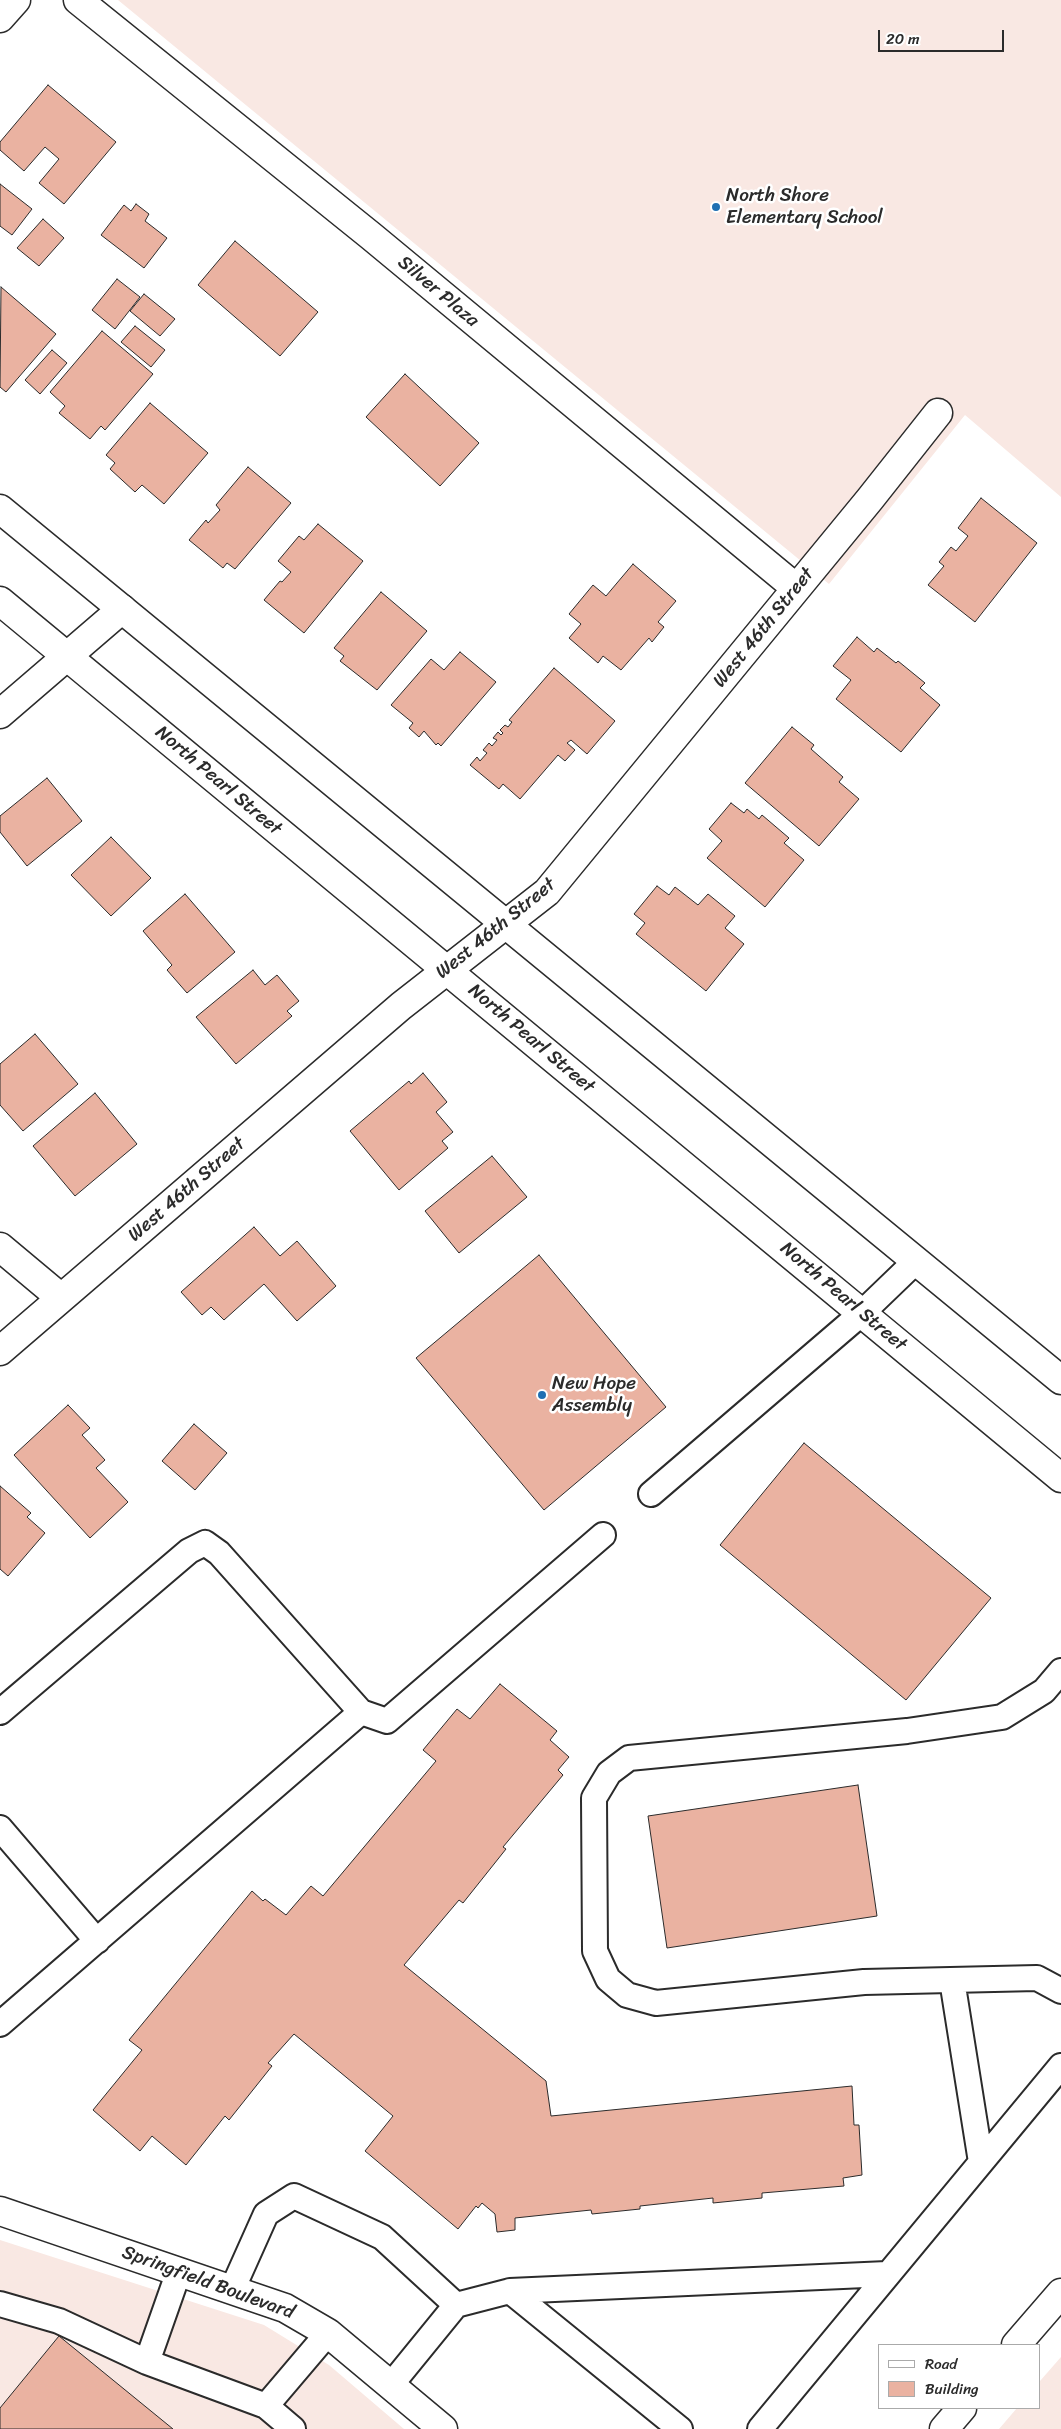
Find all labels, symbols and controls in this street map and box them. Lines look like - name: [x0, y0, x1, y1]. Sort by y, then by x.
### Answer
- scale bar: [881, 20, 1007, 52]
- text: 20 m: [886, 26, 920, 52]
- place label: North Shore Elementary School: [726, 185, 883, 229]
- marker: North Shore Elementary School: [710, 201, 722, 213]
- street label: Silver Plaza: [393, 251, 483, 333]
- street label: West 46th Street: [709, 564, 819, 692]
- street label: North Pearl Street: [150, 721, 286, 841]
- street label: West 46th Street: [432, 874, 560, 984]
- street label: North Pearl Street: [463, 979, 599, 1099]
- street label: West 46th Street: [124, 1133, 250, 1247]
- street label: North Pearl Street: [775, 1237, 911, 1357]
- place label: New Hope Assembly: [552, 1373, 636, 1417]
- marker: New Hope Assembly: [536, 1389, 548, 1401]
- street label: Springfield Boulevard: [119, 2241, 297, 2325]
- legend: [878, 2344, 1041, 2409]
- text: Road: [925, 2351, 957, 2377]
- text: Building: [925, 2376, 979, 2402]

